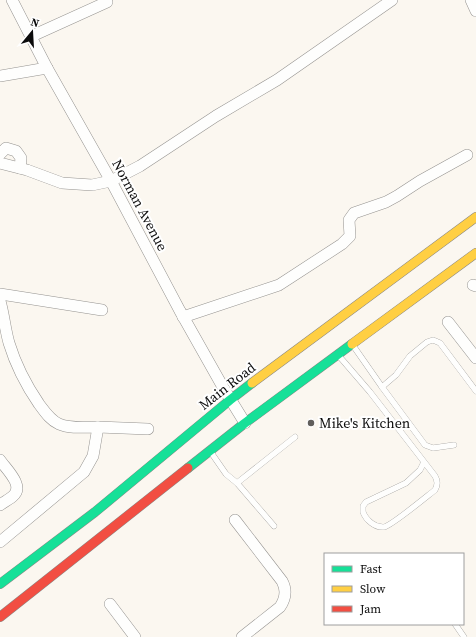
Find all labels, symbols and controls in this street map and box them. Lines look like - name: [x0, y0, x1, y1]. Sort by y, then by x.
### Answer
- north arrow: [12, 12, 52, 52]
- text: N: [29, 15, 41, 31]
- street label: Norman Avenue: [107, 156, 173, 254]
- street label: Main Road: [194, 357, 260, 415]
- place label: Mike's Kitchen: [319, 413, 411, 433]
- marker: Mike's Kitchen: [306, 418, 316, 428]
- legend: [324, 553, 464, 625]
- text: Fast: [360, 561, 382, 577]
- text: Slow: [360, 581, 386, 597]
- text: Jam: [359, 601, 381, 617]

